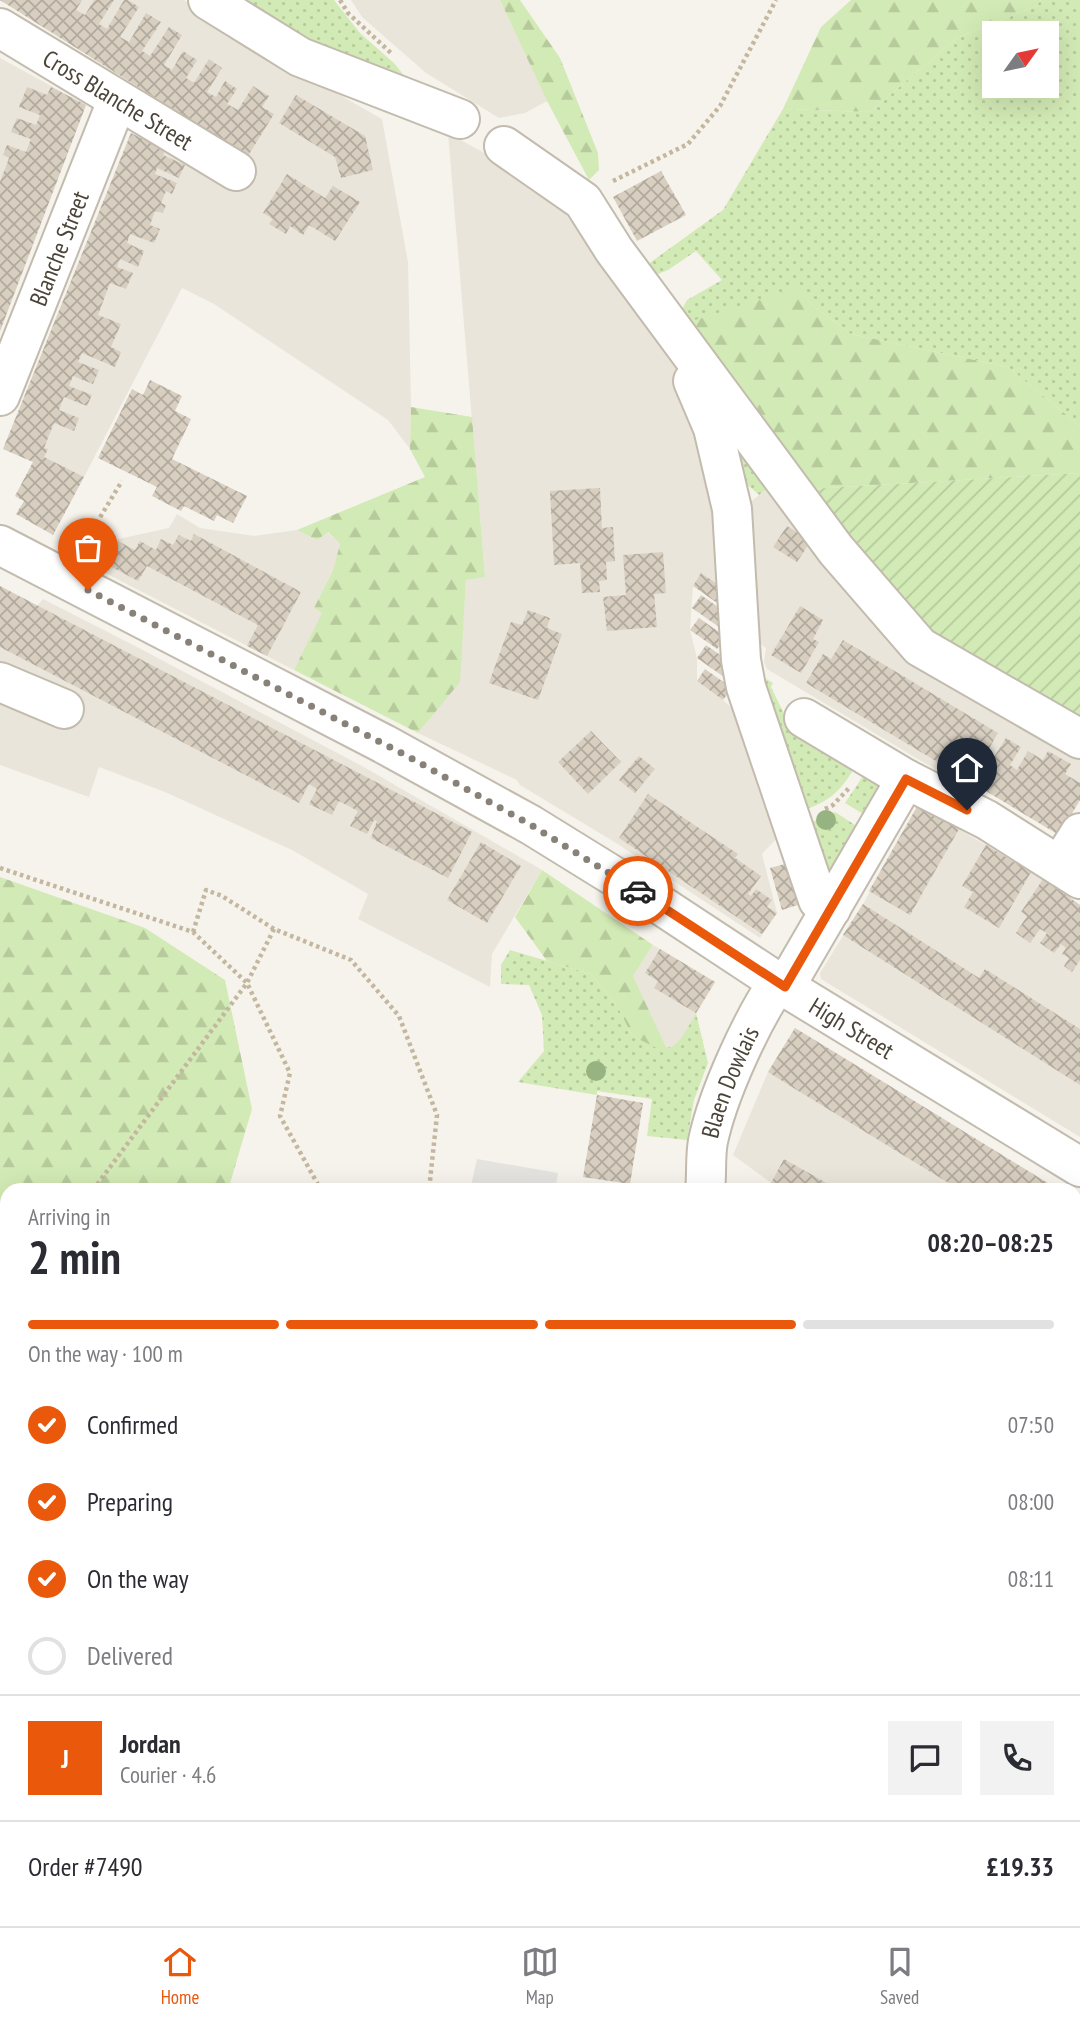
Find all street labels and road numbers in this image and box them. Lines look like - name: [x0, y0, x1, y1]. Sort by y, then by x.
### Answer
- street label: Cross Blanche Street: [37, 42, 199, 157]
- street label: Blanche Street: [22, 186, 95, 310]
- street label: High Street: [804, 990, 900, 1066]
- street label: Blaen Dowlais: [694, 1021, 765, 1141]

